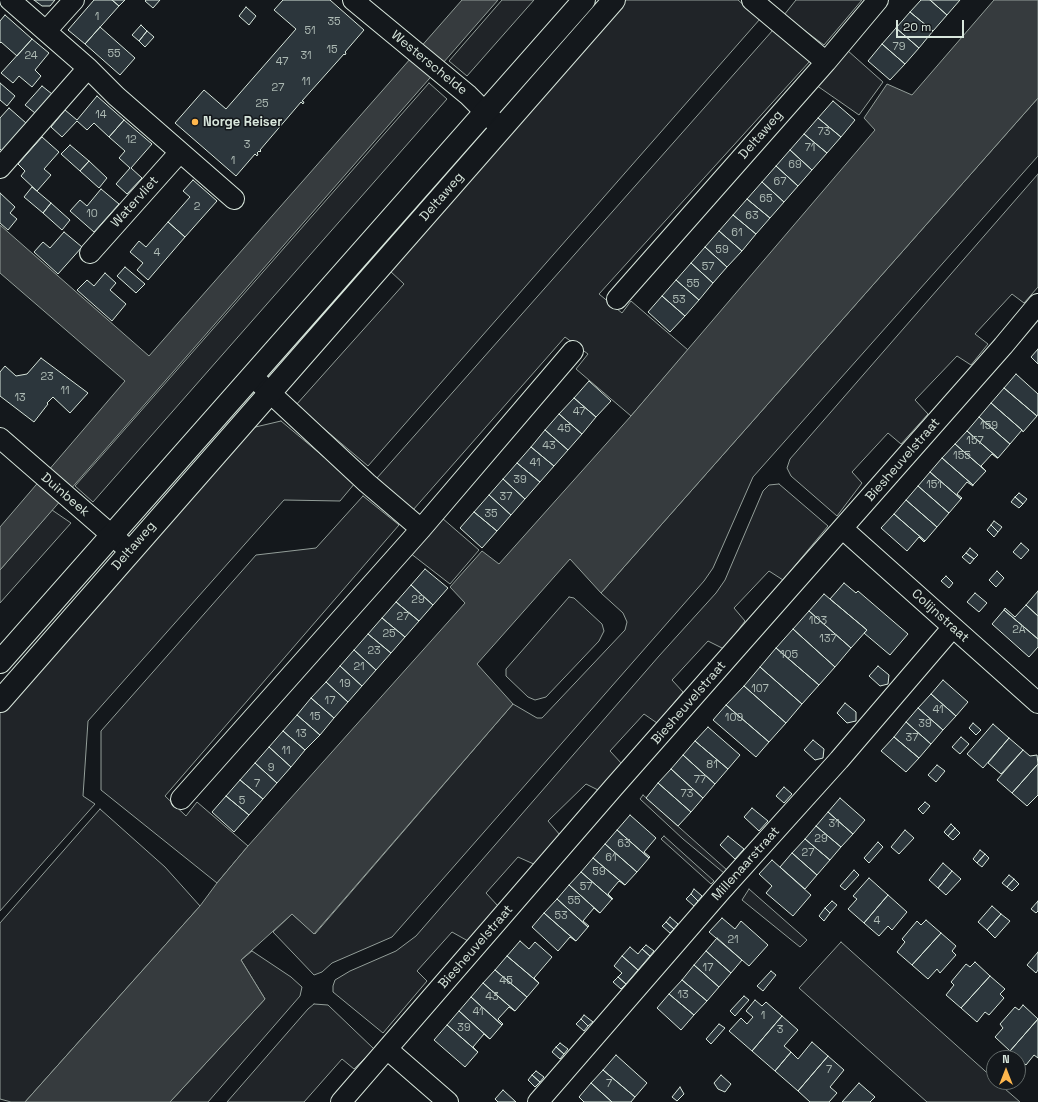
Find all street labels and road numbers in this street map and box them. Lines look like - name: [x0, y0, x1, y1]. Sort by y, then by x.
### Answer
- street label: Westerschelde: [388, 28, 470, 98]
- street label: Deltaweg: [736, 108, 786, 162]
- street label: Deltaweg: [417, 170, 467, 224]
- street label: Watervliet: [108, 173, 162, 231]
- street label: Biesheuvelstraat: [863, 415, 943, 505]
- street label: Duinbeek: [38, 470, 92, 520]
- street label: Deltaweg: [109, 519, 159, 573]
- street label: Colijnstraat: [908, 586, 972, 646]
- street label: Biesheuvelstraat: [649, 658, 729, 748]
- street label: Millenaarstraat: [709, 824, 783, 904]
- street label: Biesheuvelstraat: [436, 902, 516, 992]

